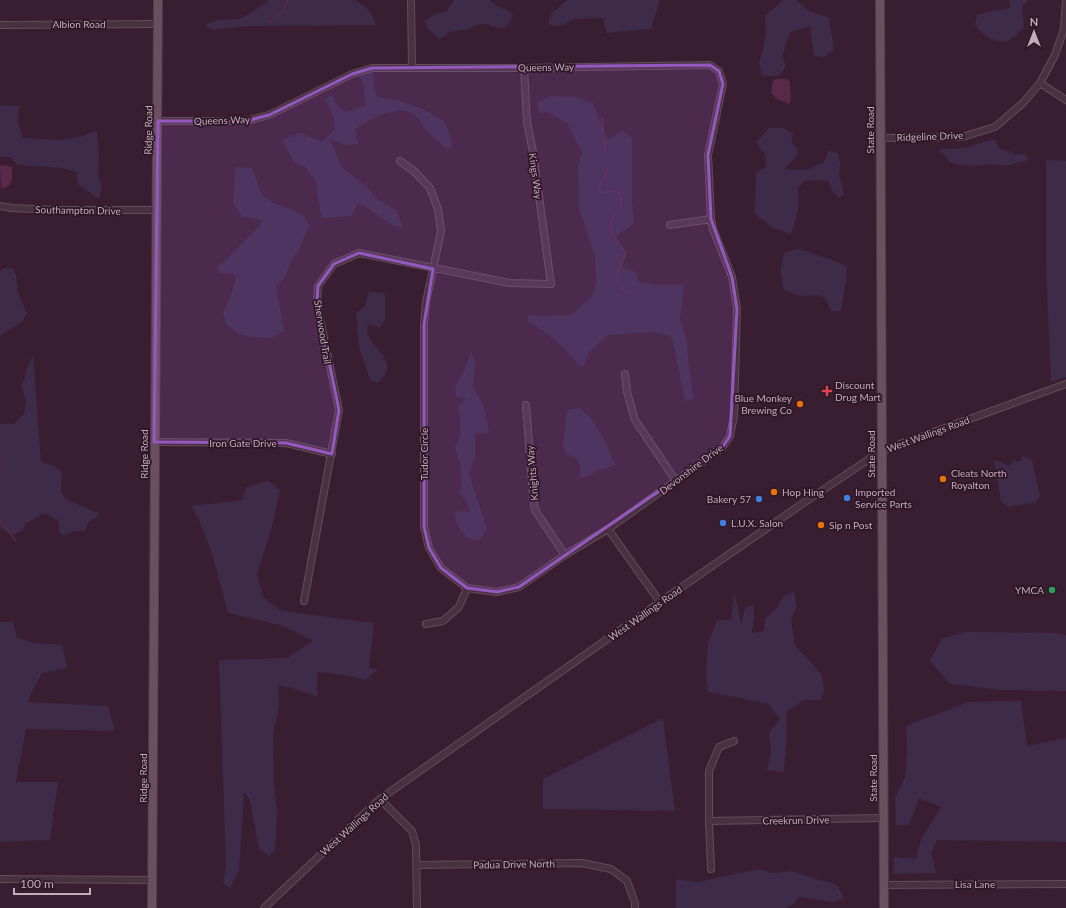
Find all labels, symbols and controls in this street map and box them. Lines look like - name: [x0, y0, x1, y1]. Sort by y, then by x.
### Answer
- north arrow: [1014, 12, 1054, 52]
- text: N: [1030, 15, 1038, 28]
- street label: Albion Road: [52, 18, 106, 30]
- street label: Queens Way: [518, 60, 575, 73]
- street label: Ridge Road: [142, 105, 154, 155]
- street label: State Road: [864, 106, 876, 154]
- street label: Queens Way: [194, 113, 251, 127]
- street label: Ridgeline Drive: [896, 129, 964, 143]
- street label: Kings Way: [527, 152, 545, 201]
- street label: Southampton Drive: [35, 203, 121, 217]
- street label: Sherwood Trail: [312, 299, 334, 365]
- place label: Discount Drug Mart: [835, 379, 881, 403]
- marker: Discount Drug Mart: [822, 386, 832, 396]
- place label: Blue Monkey Brewing Co: [734, 392, 793, 416]
- marker: Blue Monkey Brewing Co: [795, 399, 805, 409]
- street label: West Wallings Road: [885, 413, 971, 455]
- street label: Tudor Circle: [418, 428, 430, 480]
- street label: Ridge Road: [138, 429, 150, 479]
- street label: State Road: [865, 430, 877, 478]
- street label: Iron Gate Drive: [209, 437, 277, 449]
- street label: Devonshire Drive: [657, 441, 725, 497]
- street label: Knights Way: [524, 444, 540, 501]
- place label: Cleats North Royalton: [951, 467, 1007, 491]
- marker: Cleats North Royalton: [938, 474, 948, 484]
- place label: Hop Hing: [782, 486, 824, 498]
- place label: Imported Service Parts: [855, 486, 912, 510]
- marker: Hop Hing: [769, 487, 779, 497]
- place label: Bakery 57: [707, 493, 751, 505]
- marker: Imported Service Parts: [842, 493, 852, 503]
- marker: Bakery 57: [754, 494, 764, 504]
- place label: L.U.X. Salon: [731, 517, 783, 529]
- marker: L.U.X. Salon: [718, 518, 728, 528]
- place label: Sip n Post: [829, 519, 873, 531]
- marker: Sip n Post: [816, 520, 826, 530]
- street label: West Wallings Road: [606, 583, 684, 643]
- place label: YMCA: [1015, 584, 1044, 596]
- marker: YMCA: [1047, 585, 1057, 595]
- street label: Ridge Road: [137, 753, 149, 803]
- street label: State Road: [867, 754, 879, 802]
- street label: West Wallings Road: [318, 790, 390, 858]
- street label: Creekrun Drive: [762, 813, 830, 827]
- street label: Padua Drive North: [473, 857, 555, 871]
- scale bar: [14, 870, 90, 896]
- text: 100 m: [20, 876, 54, 891]
- street label: Lisa Lane: [955, 878, 995, 890]

